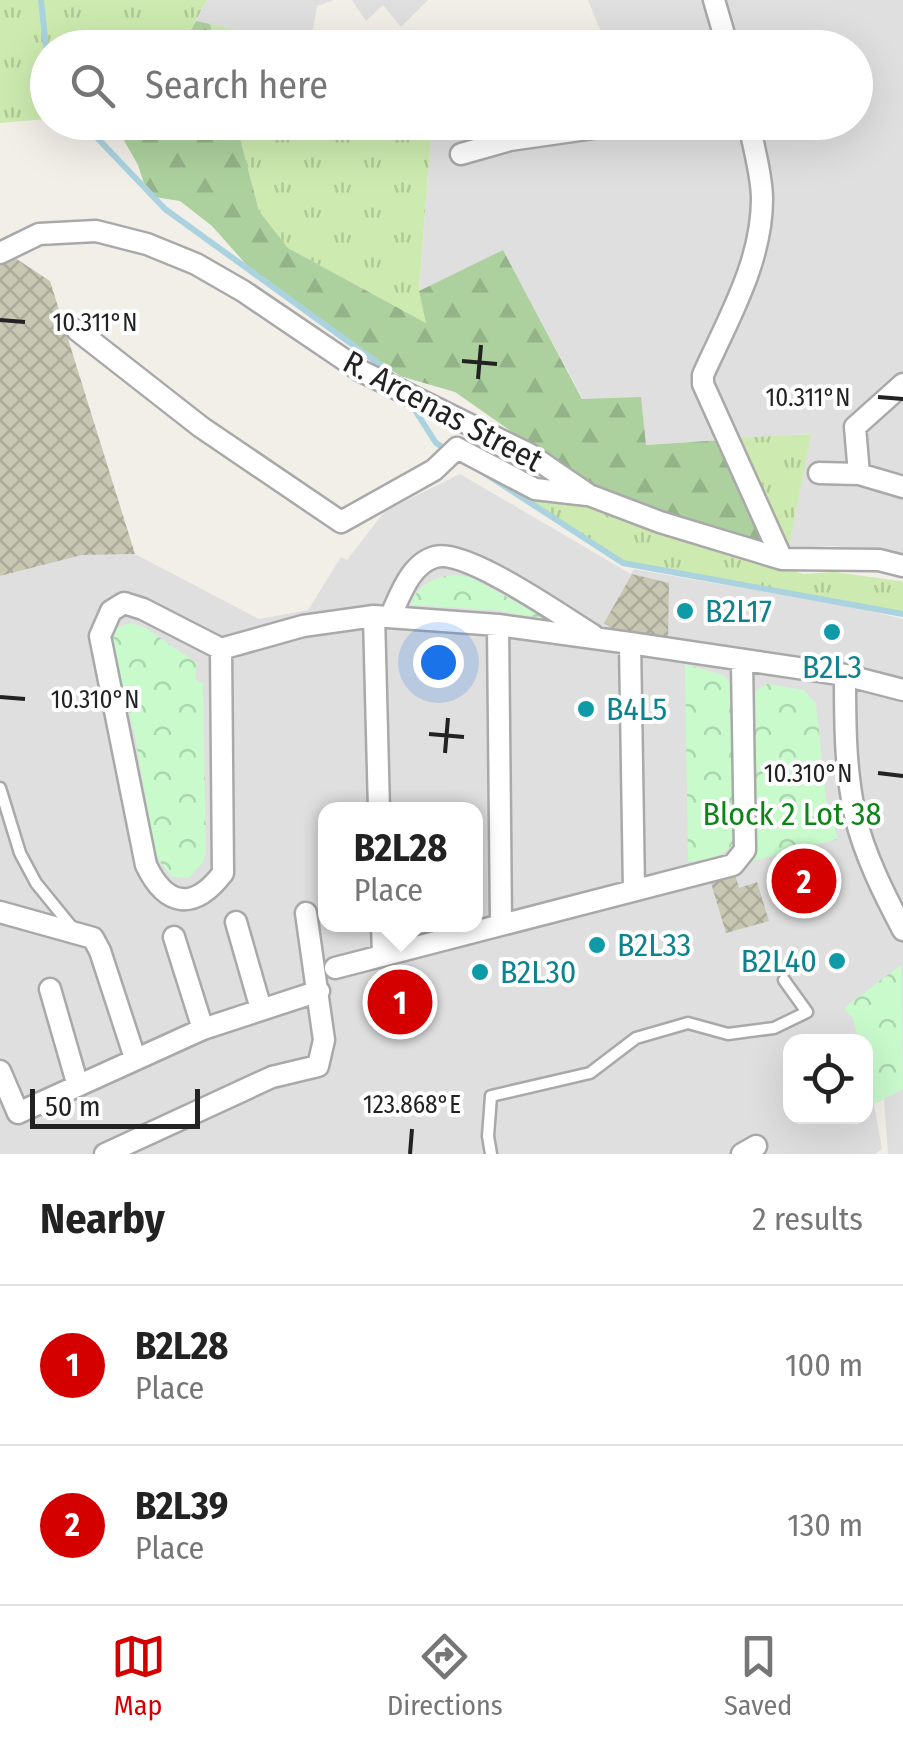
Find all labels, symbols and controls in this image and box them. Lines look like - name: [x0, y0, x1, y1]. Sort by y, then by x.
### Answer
- search box: [30, 30, 873, 140]
- icon: search: [65, 58, 120, 113]
- text: Search here: [145, 62, 328, 108]
- text: 10.311°N: [52, 308, 138, 338]
- street label: R. Arcenas Street: [337, 343, 549, 480]
- text: 10.311°N: [765, 383, 851, 413]
- place label: B2L17: [705, 592, 772, 630]
- marker: B2L17: [674, 600, 696, 622]
- marker: B2L3: [821, 621, 843, 643]
- your location: [413, 637, 464, 688]
- place label: B2L3: [802, 648, 862, 686]
- text: 10.310°N: [51, 685, 139, 715]
- place label: B4L5: [606, 690, 667, 728]
- marker: B4L5: [575, 698, 597, 720]
- text: 10.310°N: [764, 759, 852, 789]
- park label: Block 2 Lot 38: [702, 795, 882, 833]
- popup: [318, 802, 483, 932]
- text: B2L28: [354, 825, 447, 871]
- pin: 2: [772, 844, 836, 918]
- text: Place: [354, 871, 423, 909]
- place label: B2L33: [617, 926, 691, 964]
- marker: B2L33: [586, 934, 608, 956]
- place label: B2L40: [741, 942, 817, 980]
- marker: B2L40: [826, 950, 848, 972]
- place label: B2L30: [500, 953, 576, 991]
- marker: B2L30: [469, 961, 491, 983]
- pin: 1: [368, 964, 432, 1040]
- map controls: [783, 1034, 873, 1124]
- button: locate: [783, 1034, 873, 1124]
- scale bar: [30, 1084, 200, 1128]
- text: 50 m: [45, 1090, 101, 1123]
- text: 123.868°E: [363, 1090, 461, 1120]
- text: Nearby: [40, 1194, 165, 1244]
- text: 2 results: [752, 1200, 863, 1238]
- text: B2L28: [135, 1323, 228, 1369]
- text: 1: [66, 1346, 79, 1384]
- text: 100 m: [785, 1346, 863, 1384]
- text: Place: [135, 1369, 204, 1407]
- text: B2L39: [135, 1483, 228, 1529]
- text: 2: [65, 1506, 80, 1544]
- text: 130 m: [787, 1506, 863, 1544]
- text: Place: [135, 1529, 204, 1567]
- tab: Map: [111, 1629, 166, 1722]
- tab: Directions: [387, 1629, 503, 1722]
- tab: Saved: [724, 1629, 792, 1722]

